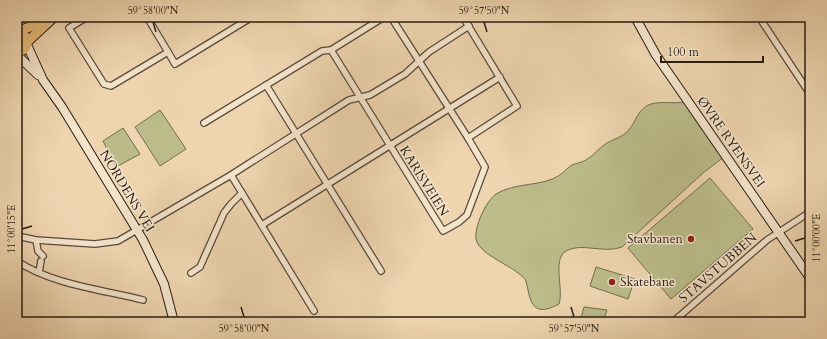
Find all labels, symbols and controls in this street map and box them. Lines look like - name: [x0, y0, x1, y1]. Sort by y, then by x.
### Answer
- text: 59°58'00"N: [128, 4, 179, 18]
- text: 59°57'50"N: [459, 4, 510, 18]
- scale bar: [661, 38, 763, 64]
- text: 100 m: [667, 44, 700, 60]
- street label: ØVRE RYENSVEI: [693, 93, 769, 191]
- street label: KARISVEIEN: [395, 142, 453, 220]
- street label: NORDENS VEI: [95, 146, 159, 236]
- text: 11°00'15"E: [5, 205, 19, 253]
- text: 11°00'00"E: [810, 214, 824, 262]
- street label: STAVSTUBBEN: [675, 229, 761, 307]
- place label: Stavbanen: [627, 230, 684, 248]
- marker: Stavbanen: [686, 234, 696, 244]
- place label: Skatebane: [620, 273, 675, 291]
- marker: Skatebane: [607, 277, 617, 287]
- text: 59°58'00"N: [219, 322, 270, 336]
- text: 59°57'50"N: [549, 322, 600, 336]

